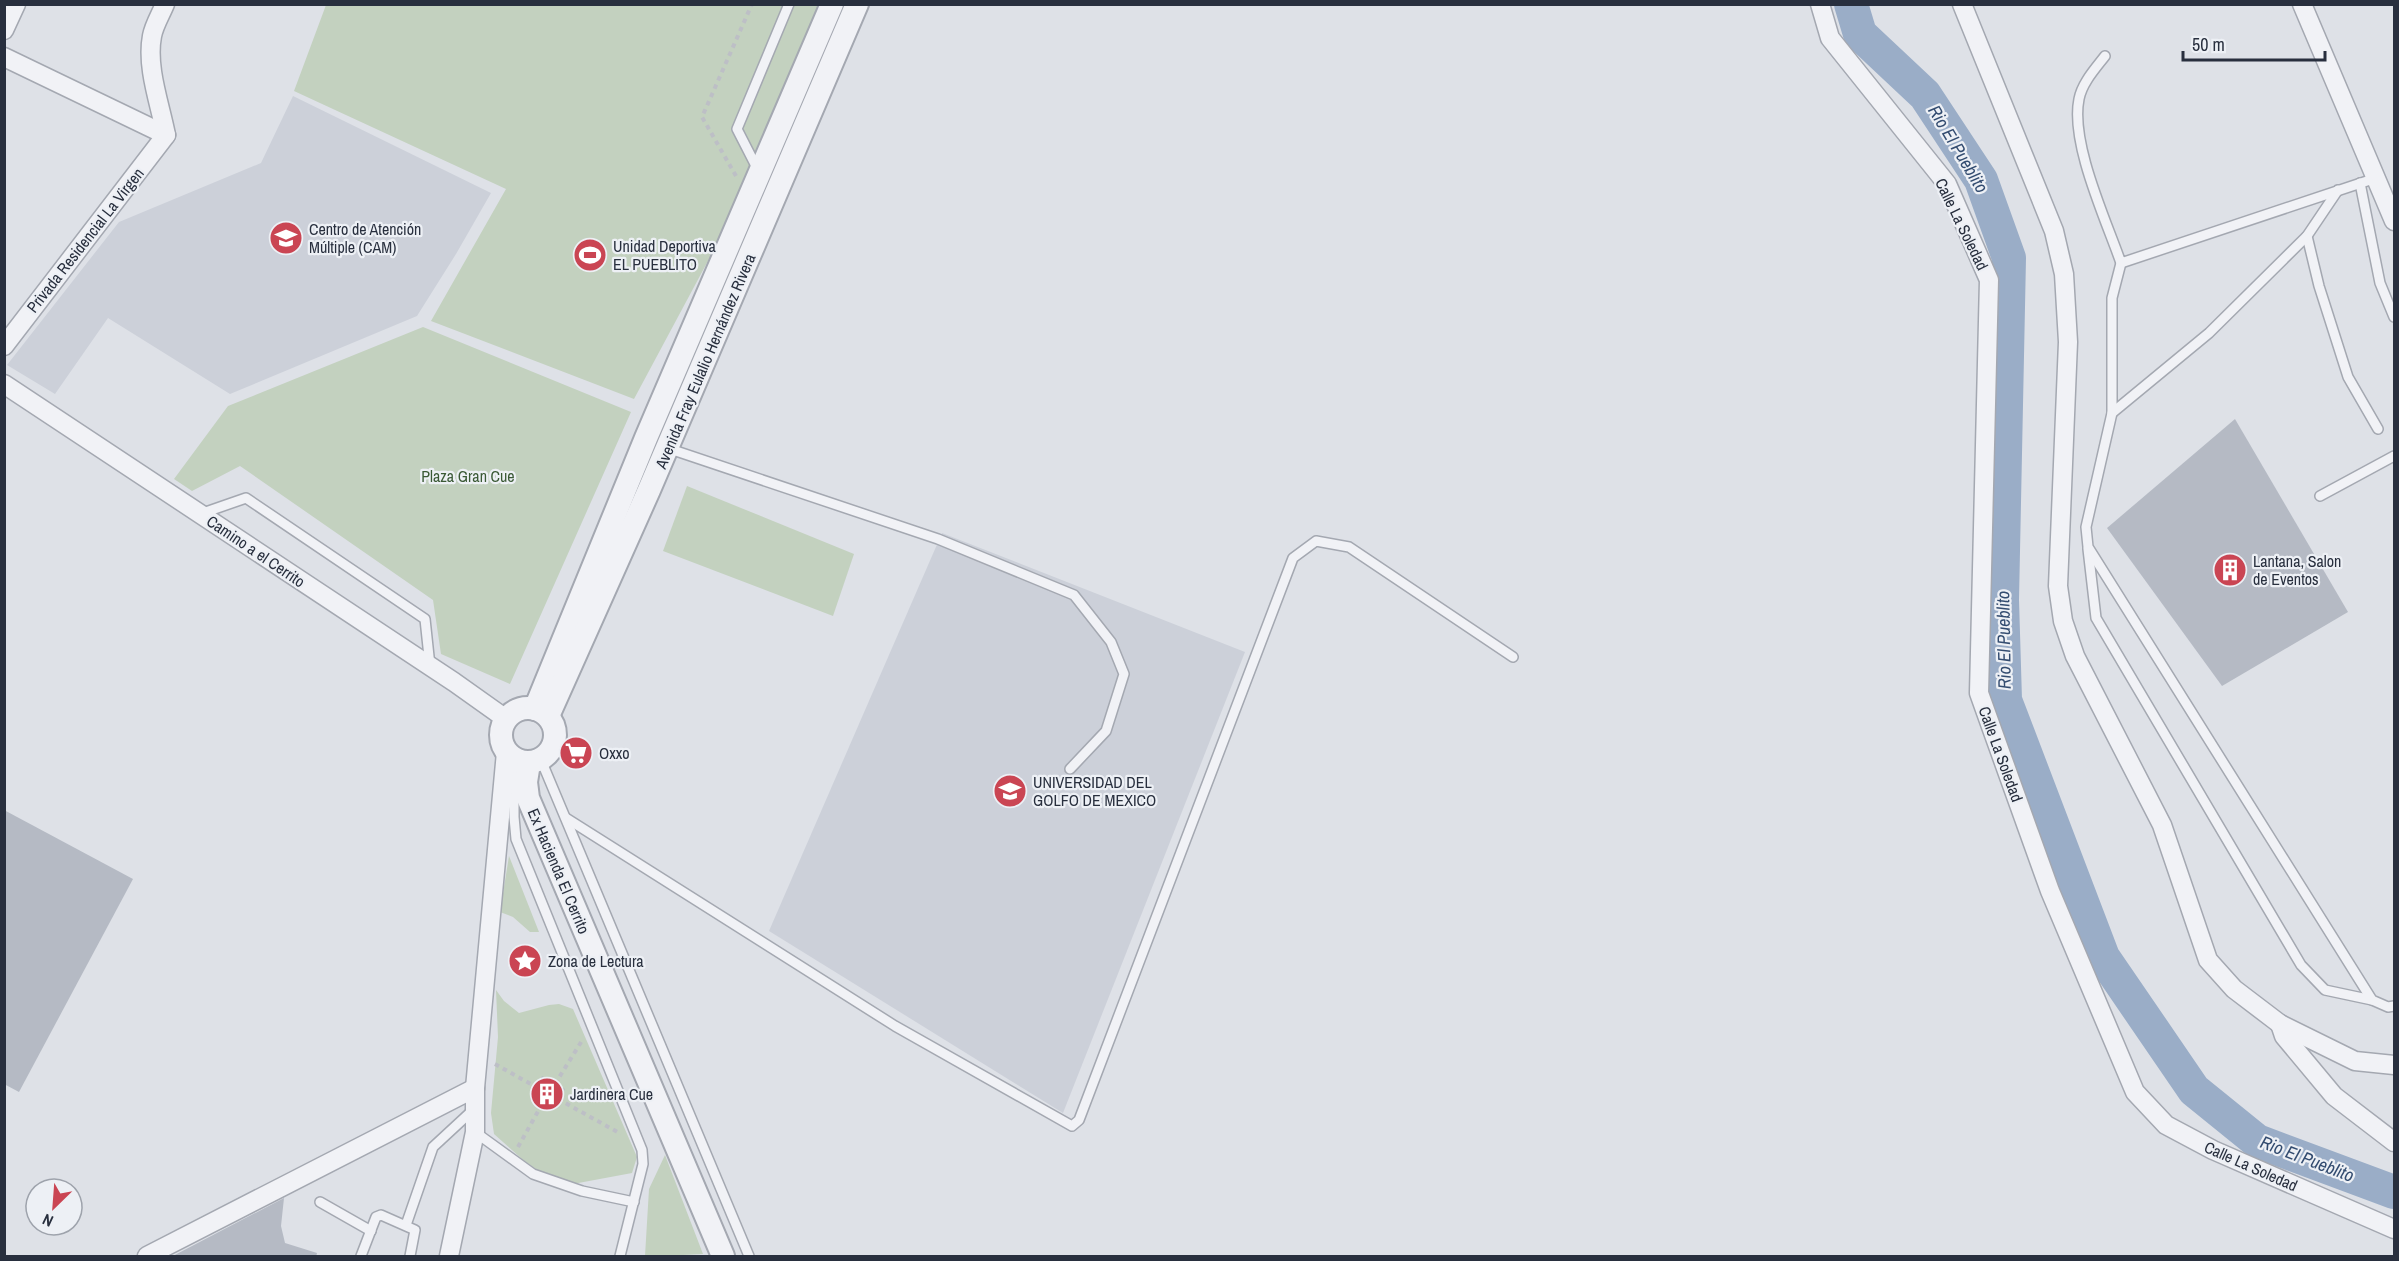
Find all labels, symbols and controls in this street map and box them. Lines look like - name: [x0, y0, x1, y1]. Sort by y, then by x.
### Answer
- scale bar: [2183, 24, 2326, 62]
- text: 50 m: [2192, 32, 2225, 57]
- water label: Rio El Pueblito: [1922, 100, 1995, 197]
- street label: Privada Residencial La Virgen: [21, 163, 149, 317]
- street label: Calle La Soledad: [1930, 174, 1994, 274]
- place label: Centro de Atención Múltiple (CAM): [309, 218, 421, 258]
- school or university icon: Centro de Atención Múltiple (CAM): [268, 220, 304, 256]
- place label: Unidad Deportiva EL PUEBLITO: [613, 235, 717, 275]
- sports icon: Unidad Deportiva EL PUEBLITO: [572, 237, 608, 273]
- street label: Avenida Fray Eulalio Hernández Rivera: [649, 249, 761, 473]
- park label: Plaza Gran Cue: [421, 465, 515, 487]
- street label: Camino a el Cerrito: [202, 510, 310, 592]
- place label: Lantana, Salon de Eventos: [2253, 550, 2341, 590]
- building icon: Lantana, Salon de Eventos: [2212, 552, 2248, 588]
- water label: Rio El Pueblito: [1990, 591, 2017, 689]
- street label: Calle La Soledad: [1974, 703, 2028, 805]
- supermarket icon: Oxxo: [558, 735, 594, 771]
- place label: Oxxo: [599, 742, 630, 764]
- place label: UNIVERSIDAD DEL GOLFO DE MEXICO: [1033, 771, 1156, 811]
- school or university icon: UNIVERSIDAD DEL GOLFO DE MEXICO: [992, 773, 1028, 809]
- street label: Ex Hacienda El Cerrito: [523, 805, 595, 937]
- place icon: Zona de Lectura: [507, 943, 543, 979]
- place label: Zona de Lectura: [548, 950, 644, 972]
- building icon: Jardinera Cue: [529, 1076, 565, 1112]
- place label: Jardinera Cue: [570, 1083, 653, 1105]
- water label: Rio El Pueblito: [2257, 1129, 2358, 1188]
- street label: Calle La Soledad: [2201, 1136, 2301, 1196]
- north arrow: [24, 1177, 84, 1237]
- text: N: [39, 1209, 57, 1233]

